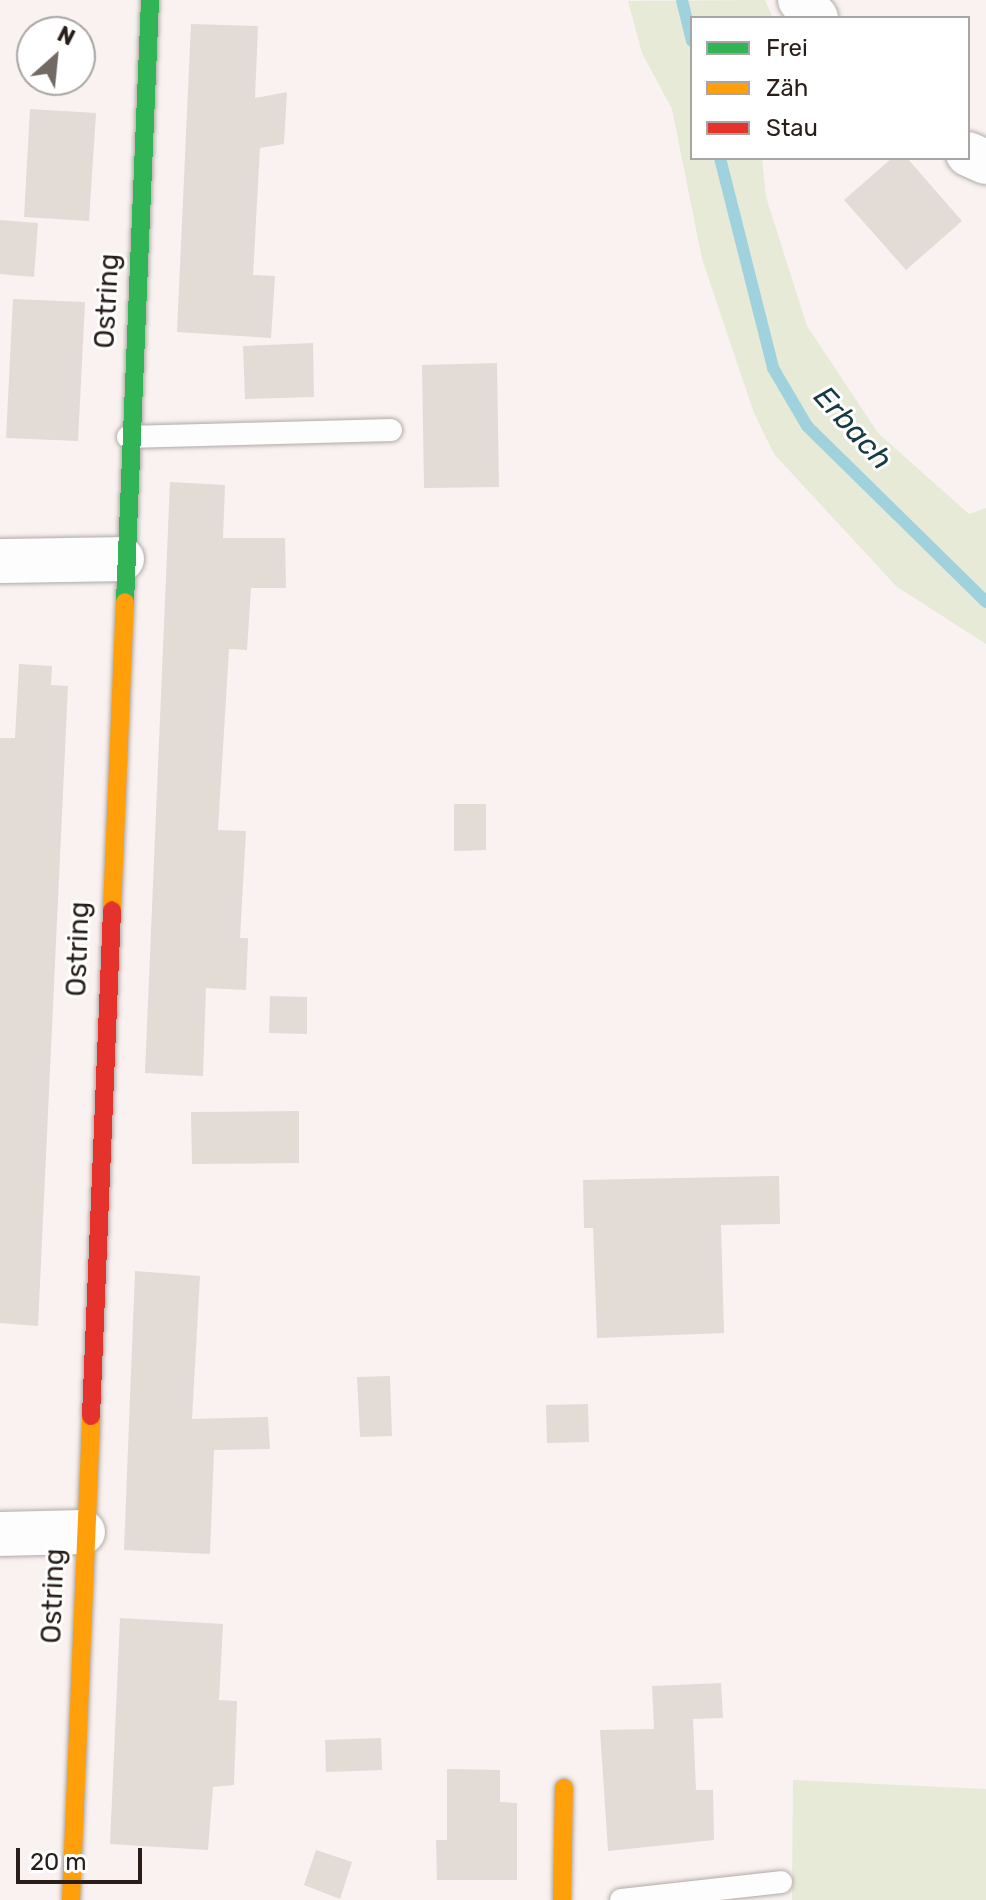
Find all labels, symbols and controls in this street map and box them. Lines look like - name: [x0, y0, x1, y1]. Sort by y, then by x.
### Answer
- north arrow: [16, 16, 96, 96]
- legend: [690, 16, 970, 160]
- text: N: [53, 20, 79, 52]
- text: Frei: [766, 34, 808, 62]
- text: Zäh: [766, 74, 808, 102]
- text: Stau: [766, 114, 818, 142]
- street label: Ostring: [88, 253, 126, 349]
- water label: Erbach: [806, 379, 900, 477]
- street label: Ostring: [60, 901, 96, 997]
- street label: Ostring: [35, 1548, 71, 1644]
- scale bar: [20, 1832, 146, 1882]
- text: 20 m: [30, 1848, 87, 1876]

